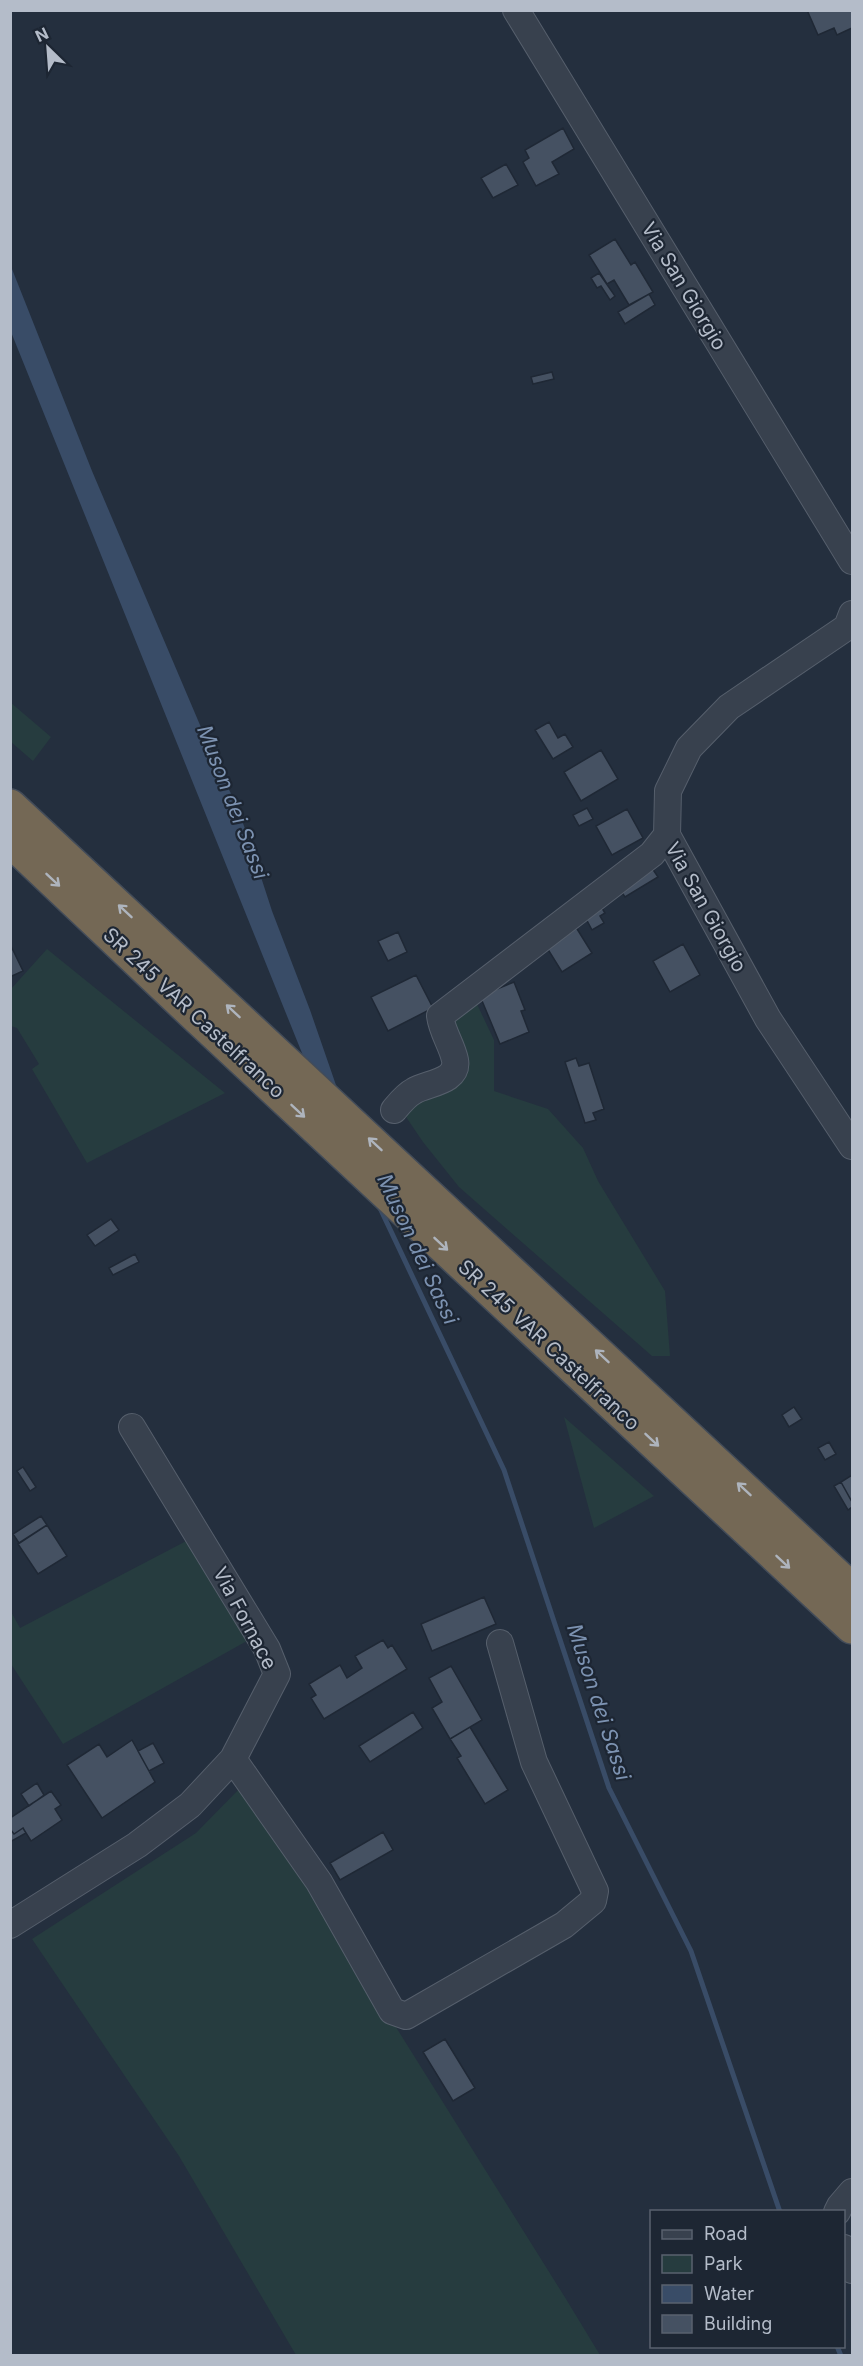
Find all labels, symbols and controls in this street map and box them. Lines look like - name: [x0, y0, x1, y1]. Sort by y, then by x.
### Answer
- north arrow: [18, 18, 78, 78]
- text: N: [32, 23, 51, 46]
- street label: Via San Giorgio: [636, 218, 732, 354]
- water label: Muson dei Sassi: [192, 721, 274, 883]
- street label: Via San Giorgio: [660, 838, 752, 976]
- one-way arrow: [46, 873, 61, 887]
- one-way arrow: [118, 904, 133, 918]
- street label: SR 245 VAR Castelfranco: [98, 923, 290, 1103]
- one-way arrow: [225, 1004, 240, 1018]
- one-way arrow: [291, 1104, 306, 1118]
- one-way arrow: [368, 1137, 383, 1151]
- water label: Muson dei Sassi: [372, 1170, 464, 1329]
- one-way arrow: [434, 1237, 449, 1251]
- street label: SR 245 VAR Castelfranco: [453, 1255, 645, 1435]
- one-way arrow: [594, 1349, 609, 1363]
- one-way arrow: [644, 1433, 659, 1447]
- one-way arrow: [737, 1482, 752, 1496]
- one-way arrow: [775, 1555, 790, 1569]
- street label: Via Fornace: [208, 1563, 282, 1673]
- water label: Muson dei Sassi: [562, 1621, 636, 1784]
- legend: [650, 2210, 845, 2348]
- text: Road: [704, 2223, 747, 2244]
- text: Park: [704, 2253, 743, 2274]
- text: Water: [704, 2283, 754, 2304]
- text: Building: [704, 2313, 772, 2334]

